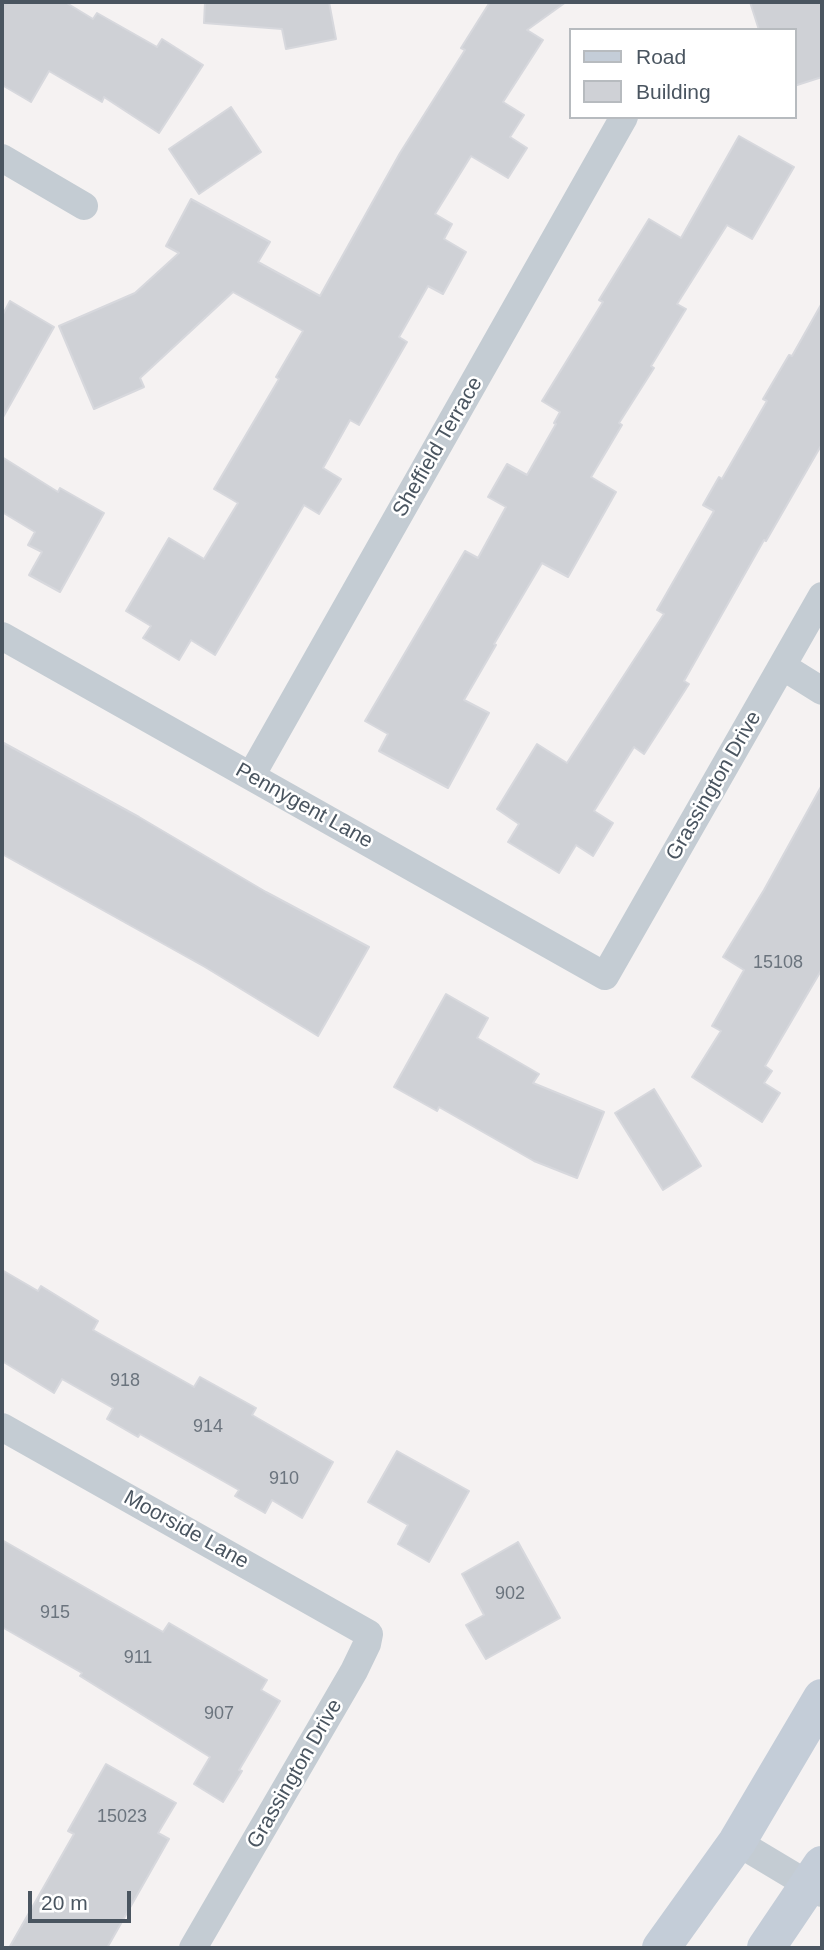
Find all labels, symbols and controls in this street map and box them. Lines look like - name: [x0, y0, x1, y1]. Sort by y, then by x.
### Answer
- legend: [568, 28, 796, 119]
- text: Road: [636, 45, 686, 68]
- text: Building: [636, 80, 711, 103]
- street label: Sheffield Terrace: [388, 373, 488, 521]
- street label: Grassington Drive: [661, 707, 767, 865]
- street label: Pennygent Lane: [231, 758, 377, 854]
- house number: 15108: [753, 952, 803, 974]
- house number: 918: [110, 1370, 140, 1392]
- house number: 914: [193, 1416, 223, 1438]
- house number: 910: [269, 1468, 299, 1490]
- street label: Moorside Lane: [119, 1485, 253, 1575]
- house number: 902: [495, 1583, 525, 1605]
- house number: 915: [40, 1602, 70, 1624]
- house number: 911: [124, 1647, 152, 1669]
- street label: Grassington Drive: [242, 1695, 348, 1853]
- house number: 907: [204, 1703, 234, 1725]
- house number: 15023: [97, 1806, 147, 1828]
- scale bar: [32, 1876, 135, 1920]
- text: 20 m: [41, 1891, 88, 1914]

